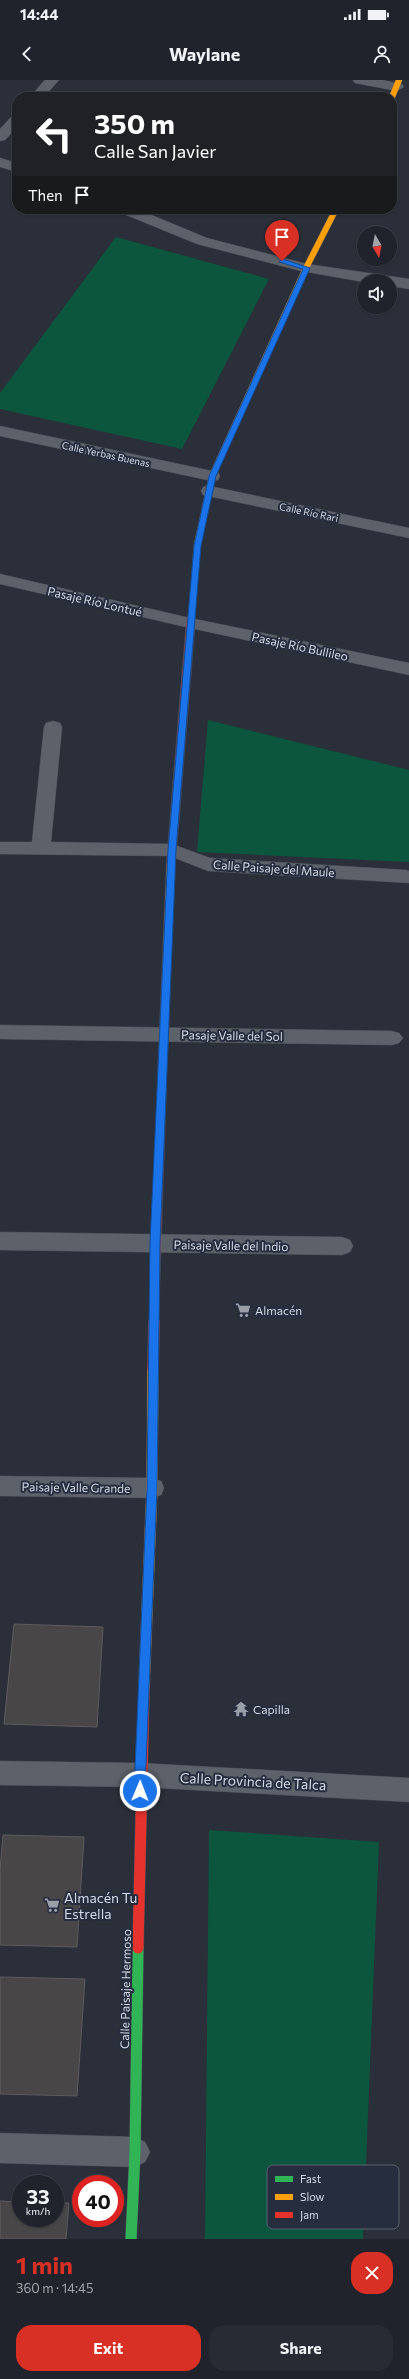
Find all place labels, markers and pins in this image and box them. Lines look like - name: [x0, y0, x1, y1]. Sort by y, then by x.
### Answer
- pin: [265, 220, 299, 261]
- supermarket icon: Almacén: [234, 1301, 252, 1319]
- place label: Almacén: [255, 1303, 302, 1317]
- temple icon: Capilla: [232, 1700, 250, 1718]
- place label: Capilla: [253, 1702, 290, 1716]
- place label: Almacén Tu Estrella: [64, 1889, 137, 1922]
- supermarket icon: Almacén Tu Estrella: [43, 1896, 61, 1914]

